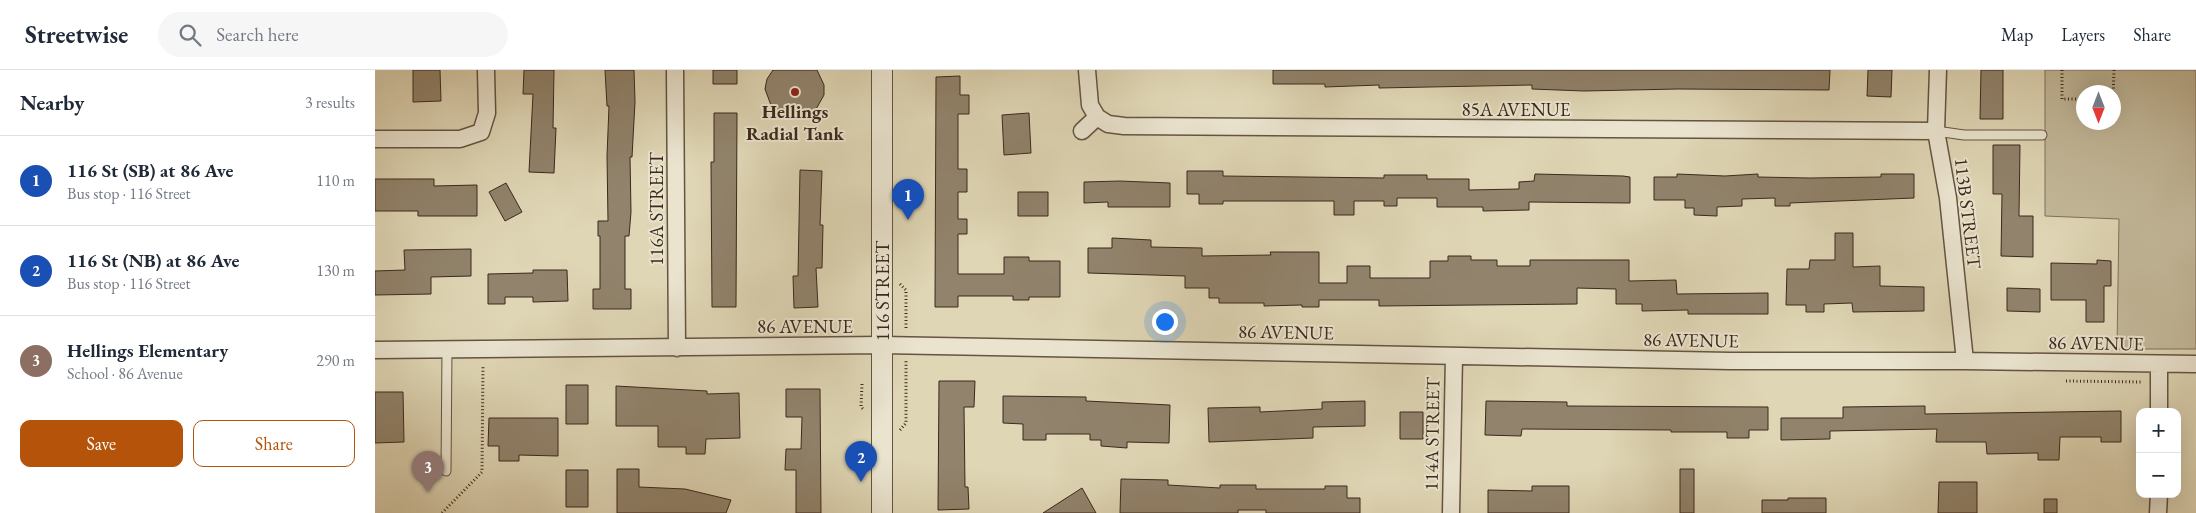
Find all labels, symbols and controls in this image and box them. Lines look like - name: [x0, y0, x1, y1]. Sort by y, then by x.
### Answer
- search box: [158, 12, 508, 57]
- text: Streetwise: [25, 19, 128, 50]
- icon: search: [176, 21, 204, 49]
- text: Search here: [216, 22, 299, 47]
- text: Map: [2001, 23, 2033, 46]
- text: Layers: [2061, 23, 2105, 46]
- text: Share: [2133, 23, 2171, 46]
- north arrow: [2076, 85, 2121, 130]
- marker: Hellings Radial Tank: [789, 86, 801, 98]
- text: Nearby: [20, 89, 84, 116]
- text: 3 results: [305, 92, 355, 113]
- street label: 85A AVENUE: [1462, 97, 1571, 122]
- place label: Hellings Radial Tank: [746, 99, 845, 146]
- street label: 116A STREET: [644, 152, 669, 266]
- street label: 113B STREET: [1949, 156, 1987, 270]
- text: 116 St (SB) at 86 Ave: [67, 158, 234, 183]
- text: 1: [32, 170, 40, 191]
- text: 110 m: [316, 170, 355, 191]
- pin: 1: [892, 179, 924, 220]
- text: Bus stop · 116 Street: [67, 183, 191, 204]
- street label: 116 STREET: [870, 241, 895, 341]
- text: 116 St (NB) at 86 Ave: [67, 248, 240, 273]
- text: 2: [32, 260, 40, 281]
- text: 130 m: [316, 260, 355, 281]
- text: Bus stop · 116 Street: [67, 273, 191, 294]
- your location: [1152, 309, 1178, 335]
- street label: 86 AVENUE: [757, 314, 853, 339]
- street label: 86 AVENUE: [1238, 319, 1334, 345]
- street label: 86 AVENUE: [1643, 327, 1739, 353]
- street label: 86 AVENUE: [2048, 330, 2144, 356]
- text: Hellings Elementary: [67, 338, 228, 363]
- text: 3: [32, 350, 40, 371]
- text: 290 m: [316, 350, 355, 371]
- text: School · 86 Avenue: [67, 363, 183, 384]
- street label: 114A STREET: [1419, 377, 1445, 491]
- map controls: [2136, 408, 2181, 498]
- button: +: [2136, 408, 2181, 453]
- button: Save: [20, 420, 183, 467]
- button: Share: [193, 420, 355, 467]
- pin: 2: [845, 441, 877, 482]
- pin: 3: [412, 451, 444, 492]
- button: −: [2136, 453, 2181, 498]

